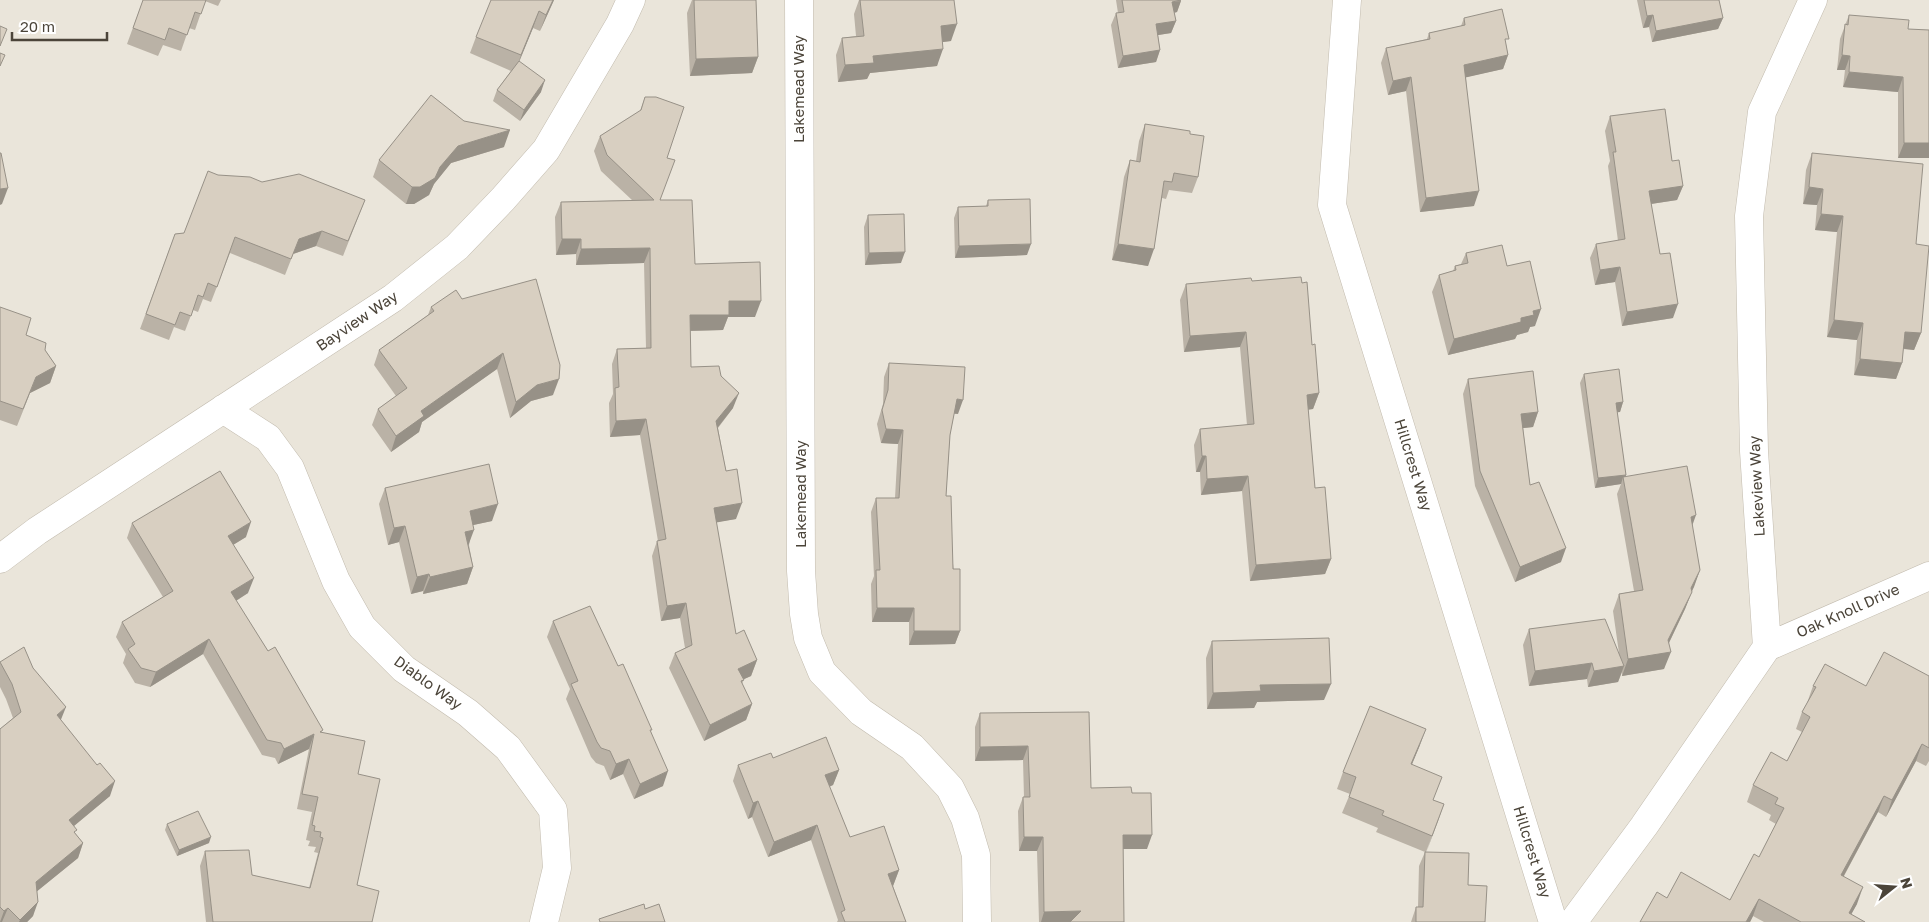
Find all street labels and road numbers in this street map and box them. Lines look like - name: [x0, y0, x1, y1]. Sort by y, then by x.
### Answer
- street label: Lakemead Way: [789, 34, 807, 143]
- street label: Bayview Way: [312, 286, 401, 354]
- street label: Hillcrest Way: [1391, 416, 1437, 514]
- street label: Lakeview Way: [1744, 435, 1768, 537]
- street label: Lakemead Way: [791, 439, 809, 548]
- street label: Oak Knoll Drive: [1793, 579, 1902, 641]
- street label: Diablo Way: [391, 651, 467, 713]
- street label: Hillcrest Way: [1510, 803, 1556, 901]

